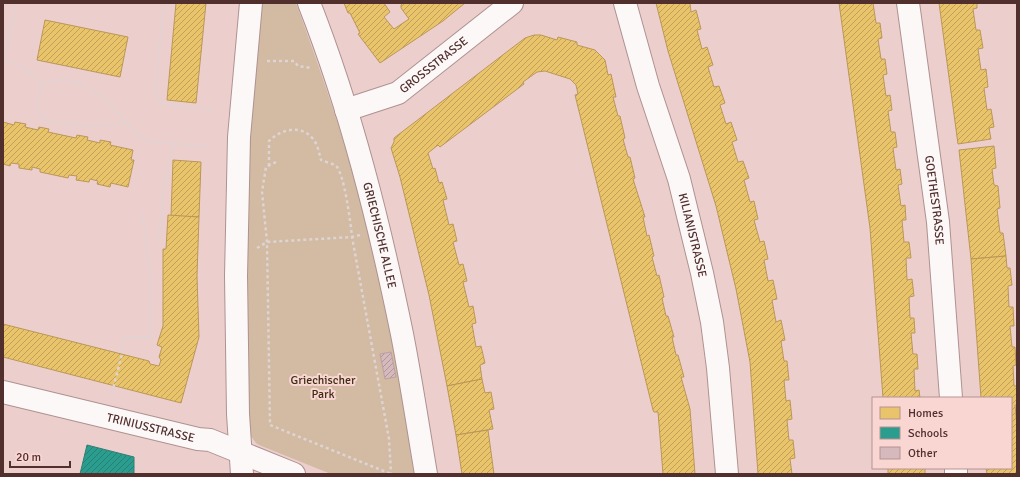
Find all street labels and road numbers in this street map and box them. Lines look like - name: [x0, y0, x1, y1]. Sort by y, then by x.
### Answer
- street label: GROSSSTRASSE: [397, 34, 471, 97]
- street label: GOETHESTRASSE: [921, 155, 947, 246]
- street label: GRIECHISCHE ALLEE: [359, 181, 399, 290]
- street label: KILIANISTRASSE: [675, 192, 710, 279]
- street label: TRINIUSSTRASSE: [105, 410, 196, 446]

